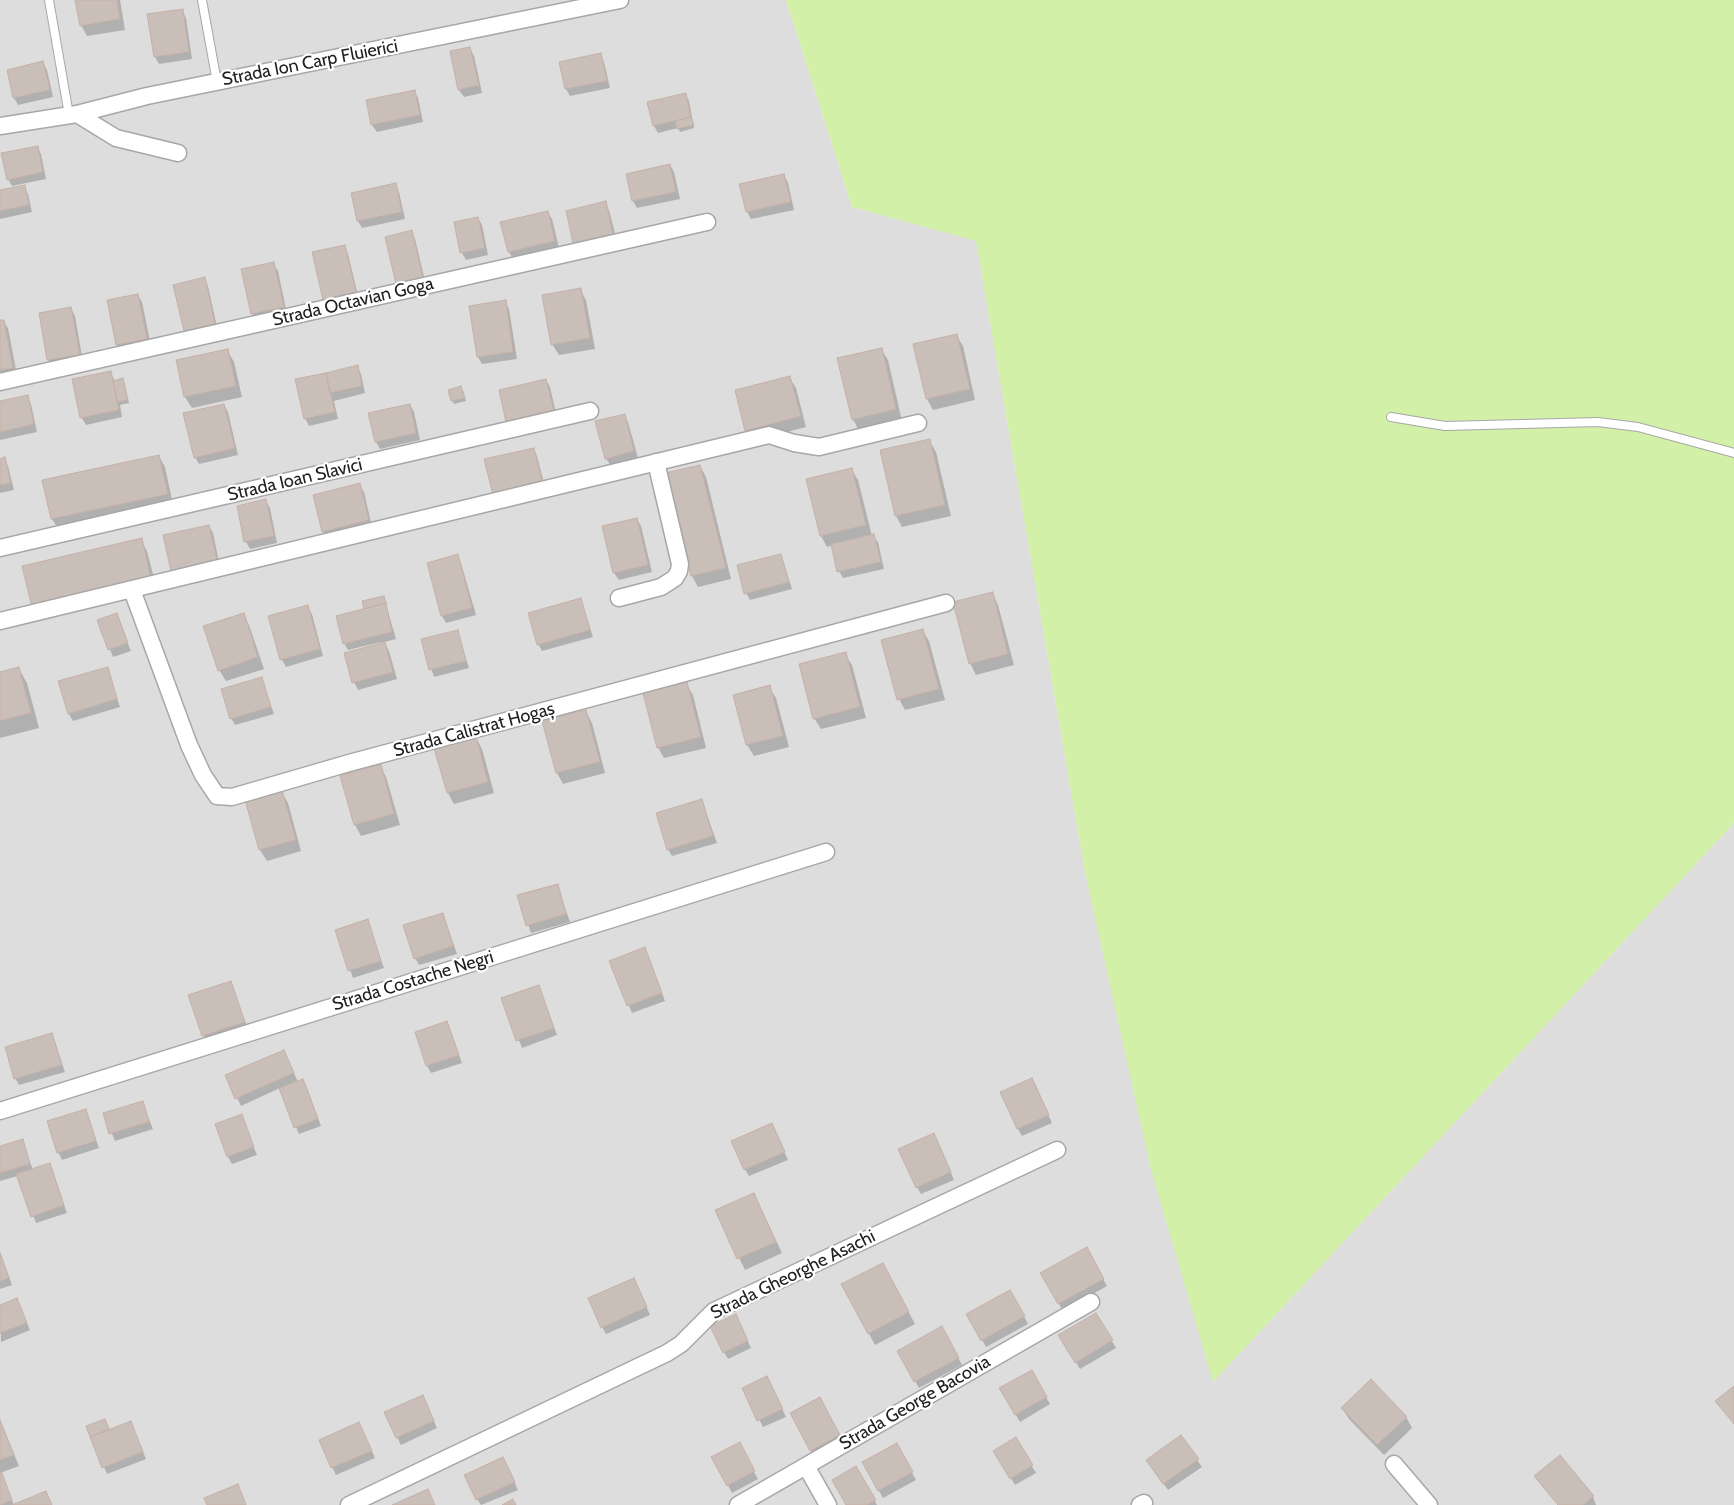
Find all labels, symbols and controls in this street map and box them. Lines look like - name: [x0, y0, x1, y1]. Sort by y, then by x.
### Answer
- street label: Strada Ion Carp Fluierici: [220, 35, 400, 91]
- street label: Strada Octavian Goga: [270, 273, 436, 331]
- street label: Strada Ioan Slavici: [225, 454, 365, 506]
- street label: Strada Calistrat Hogaș: [391, 698, 557, 762]
- street label: Strada Costache Negri: [330, 946, 496, 1016]
- street label: Strada Gheorghe Asachi: [707, 1226, 879, 1324]
- street label: Strada George Bacovia: [836, 1351, 994, 1455]

